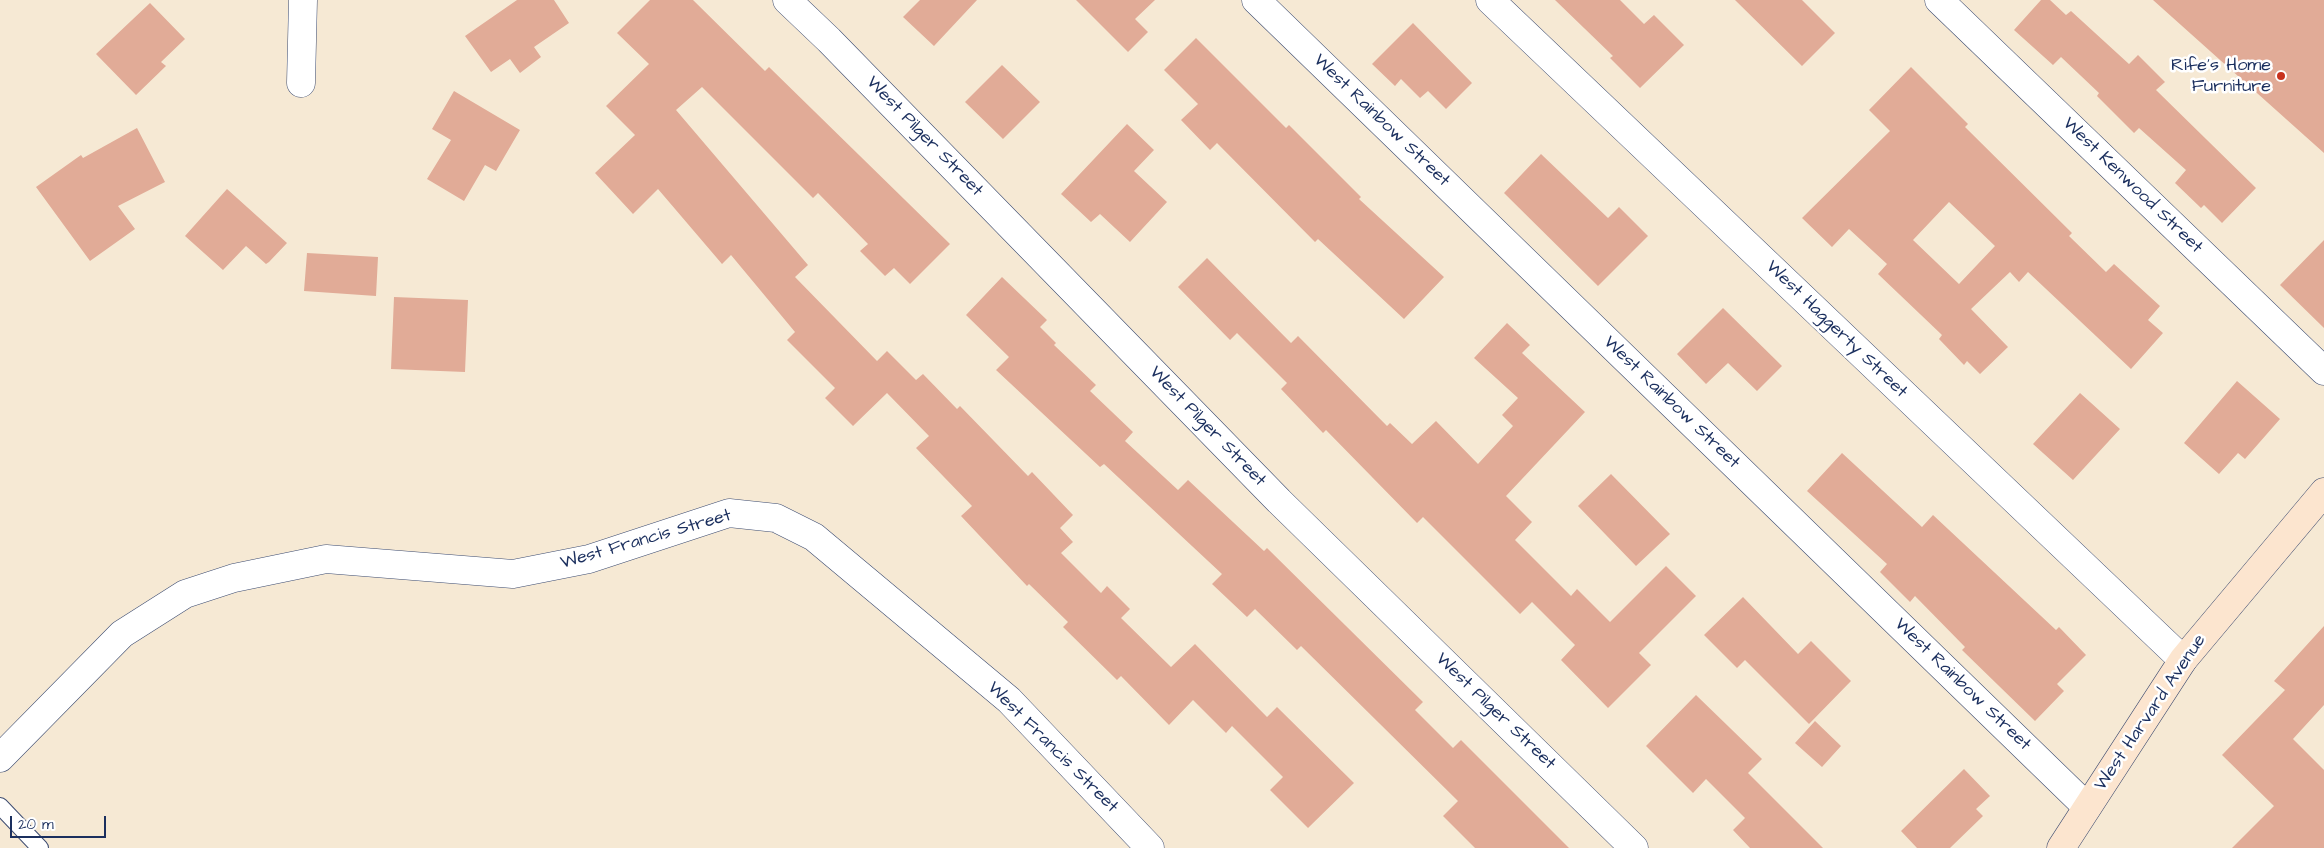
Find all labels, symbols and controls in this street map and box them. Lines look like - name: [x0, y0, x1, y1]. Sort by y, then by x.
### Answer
- street label: West Rainbow Street: [1308, 50, 1454, 192]
- place label: Rife's Home Furniture: [2171, 55, 2271, 98]
- marker: Rife's Home Furniture: [2275, 70, 2287, 82]
- street label: West Pilger Street: [861, 72, 987, 202]
- street label: West Kenwood Street: [2057, 113, 2207, 259]
- street label: West Haggerty Street: [1761, 257, 1911, 403]
- street label: West Rainbow Street: [1598, 332, 1744, 474]
- street label: West Pilger Street: [1144, 362, 1270, 492]
- street label: West Francis Street: [558, 505, 734, 575]
- street label: West Rainbow Street: [1889, 614, 2035, 756]
- street label: West Harvard Avenue: [2091, 631, 2211, 795]
- street label: West Pilger Street: [1430, 649, 1560, 775]
- street label: West Francis Street: [982, 678, 1122, 818]
- scale bar: [12, 806, 109, 838]
- text: 20 m: [18, 814, 54, 835]

